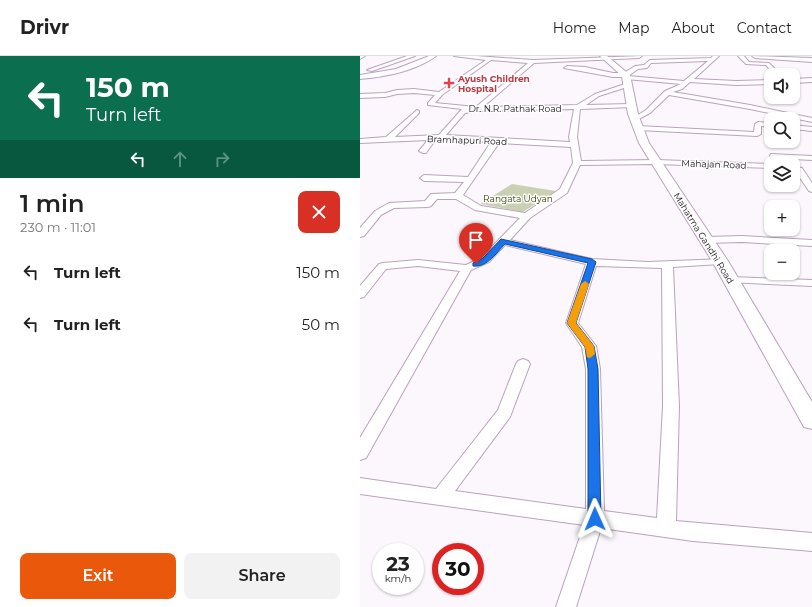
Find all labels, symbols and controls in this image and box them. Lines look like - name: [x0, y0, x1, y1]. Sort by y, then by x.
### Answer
- text: Drivr: [20, 16, 69, 39]
- text: Home: [553, 19, 596, 37]
- text: Map: [618, 19, 649, 37]
- text: About: [671, 19, 715, 37]
- text: Contact: [737, 19, 792, 37]
- map controls: [764, 68, 800, 280]
- button: sound: [764, 68, 800, 104]
- text: 150 m: [86, 70, 170, 104]
- icon: left: [20, 72, 72, 124]
- place label: Ayush Children Hospital: [457, 73, 530, 94]
- marker: Ayush Children Hospital: [443, 77, 455, 89]
- street label: Dr. N.R. Pathak Road: [468, 103, 562, 114]
- text: Turn left: [86, 104, 161, 126]
- button: search: [764, 112, 800, 148]
- street label: Bramhapuri Road: [427, 133, 507, 147]
- icon: left: [127, 148, 149, 170]
- icon: ahead: [169, 148, 191, 170]
- icon: right: [211, 148, 233, 170]
- button: layers: [764, 156, 800, 192]
- street label: Mahajan Road: [681, 157, 747, 171]
- text: 1 min: [20, 189, 84, 218]
- button: close: [298, 191, 340, 233]
- street label: Mahatma Gandhi Road: [672, 191, 736, 285]
- park label: Rangata Udyan: [483, 193, 553, 204]
- button: +: [764, 200, 800, 236]
- text: 230 m · 11:01: [20, 219, 96, 235]
- pin: [459, 223, 493, 264]
- icon: arrive: [465, 229, 487, 251]
- button: −: [764, 244, 800, 280]
- icon: left: [20, 261, 42, 283]
- text: Turn left: [54, 263, 121, 282]
- text: 150 m: [296, 263, 340, 282]
- icon: left: [20, 313, 42, 335]
- text: Turn left: [54, 315, 121, 334]
- text: 50 m: [302, 315, 340, 334]
- position arrow: [574, 498, 616, 540]
- speed limit sign: 30: [432, 543, 484, 595]
- text: 23: [386, 552, 410, 576]
- button: Exit: [20, 553, 176, 599]
- button: Share: [184, 553, 340, 599]
- text: km/h: [385, 572, 411, 585]

